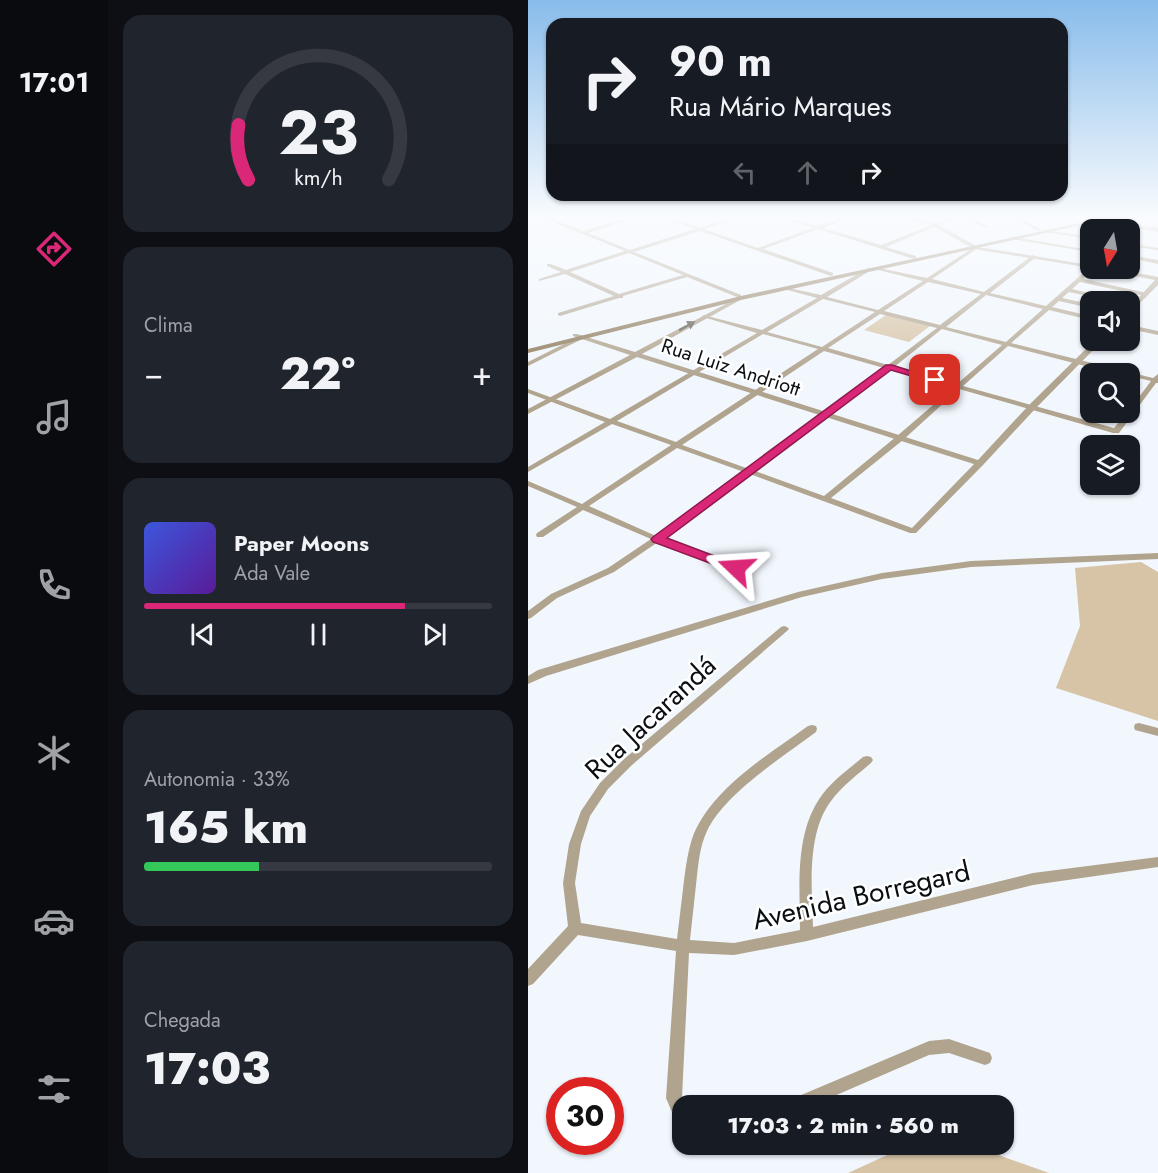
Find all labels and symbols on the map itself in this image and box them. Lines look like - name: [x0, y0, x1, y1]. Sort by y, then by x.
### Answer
- north arrow: [1080, 219, 1140, 279]
- one-way arrow: [679, 321, 696, 331]
- street label: Rua Luiz Andriott: [658, 331, 804, 404]
- pin: [909, 354, 960, 405]
- position arrow: [704, 536, 768, 600]
- street label: Rua Jacarandá: [575, 646, 725, 789]
- street label: Avenida Borregard: [748, 851, 974, 940]
- speed limit sign: 30: [546, 1077, 624, 1155]

